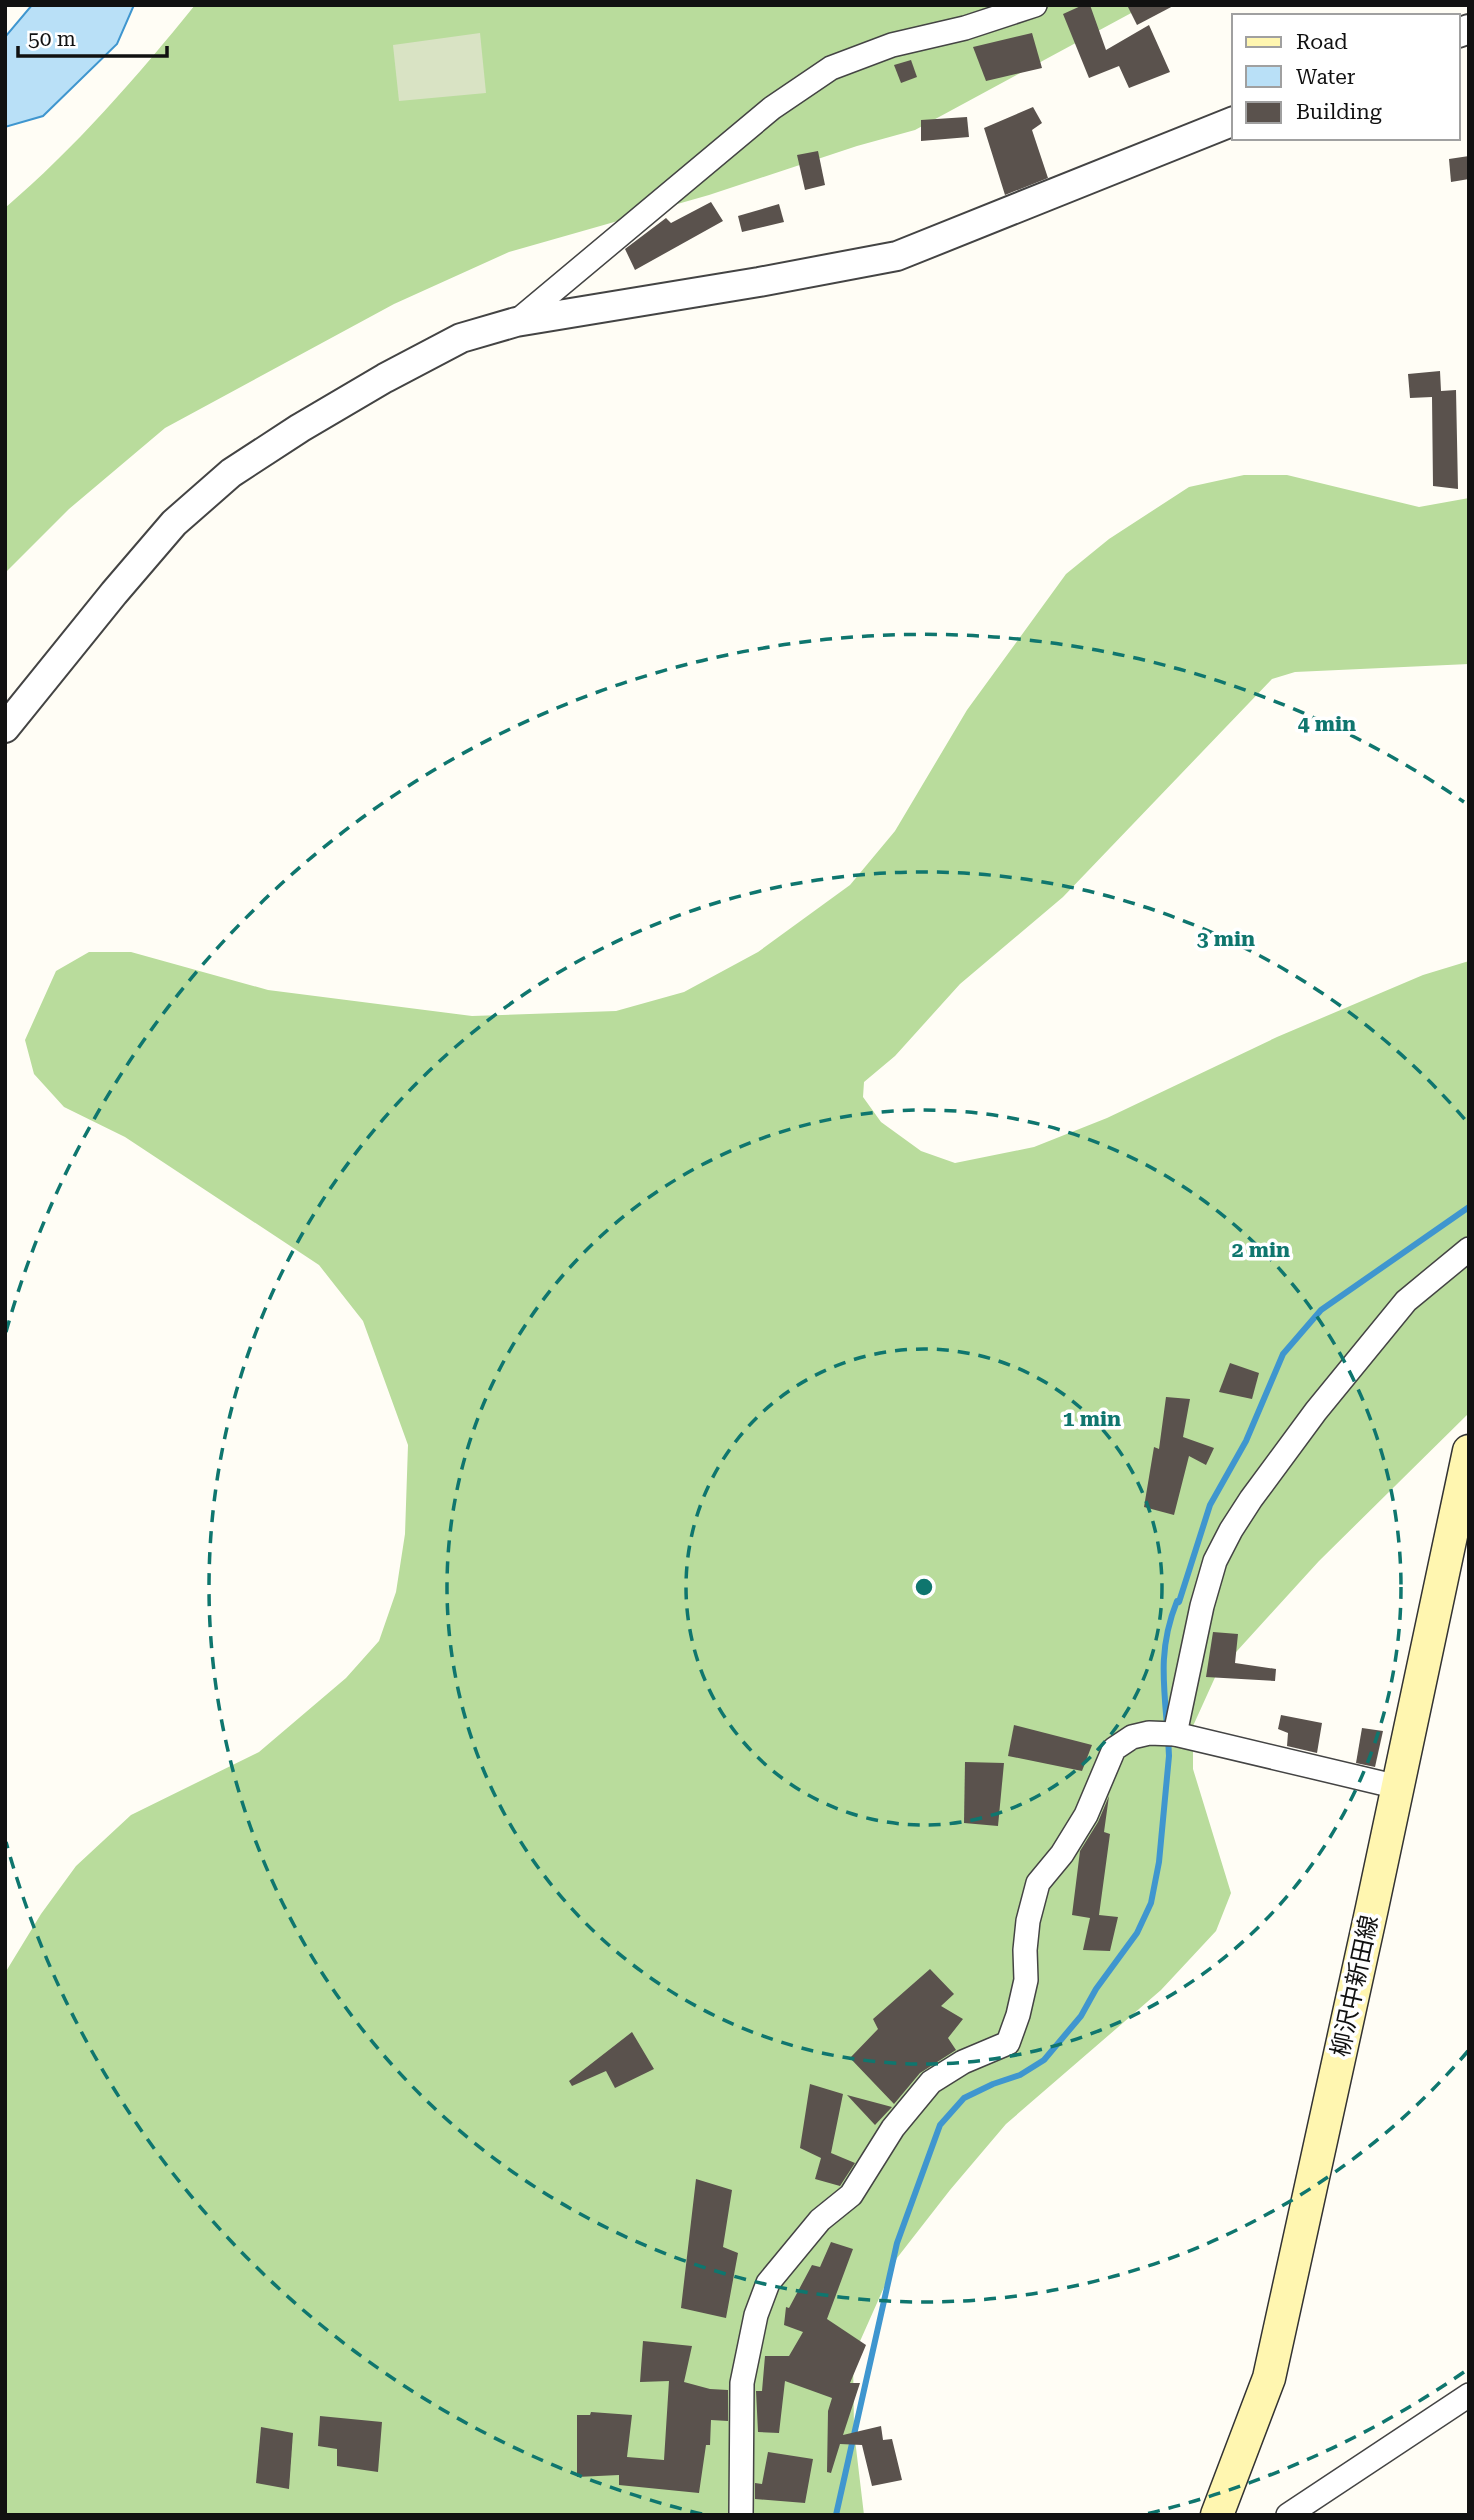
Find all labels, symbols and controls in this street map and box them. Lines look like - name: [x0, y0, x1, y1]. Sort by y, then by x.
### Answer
- scale bar: [18, 14, 166, 58]
- legend: [1232, 14, 1460, 140]
- text: 50 m: [28, 27, 76, 51]
- text: Road: [1296, 30, 1348, 54]
- text: Water: [1296, 65, 1356, 89]
- text: Building: [1296, 100, 1382, 124]
- text: 4 min: [1298, 712, 1356, 736]
- text: 3 min: [1197, 927, 1255, 951]
- text: 2 min: [1232, 1238, 1290, 1262]
- text: 1 min: [1063, 1407, 1121, 1431]
- centre of rings: [912, 1575, 936, 1599]
- street label: 柳沢中新田線: [1326, 1913, 1384, 2059]

